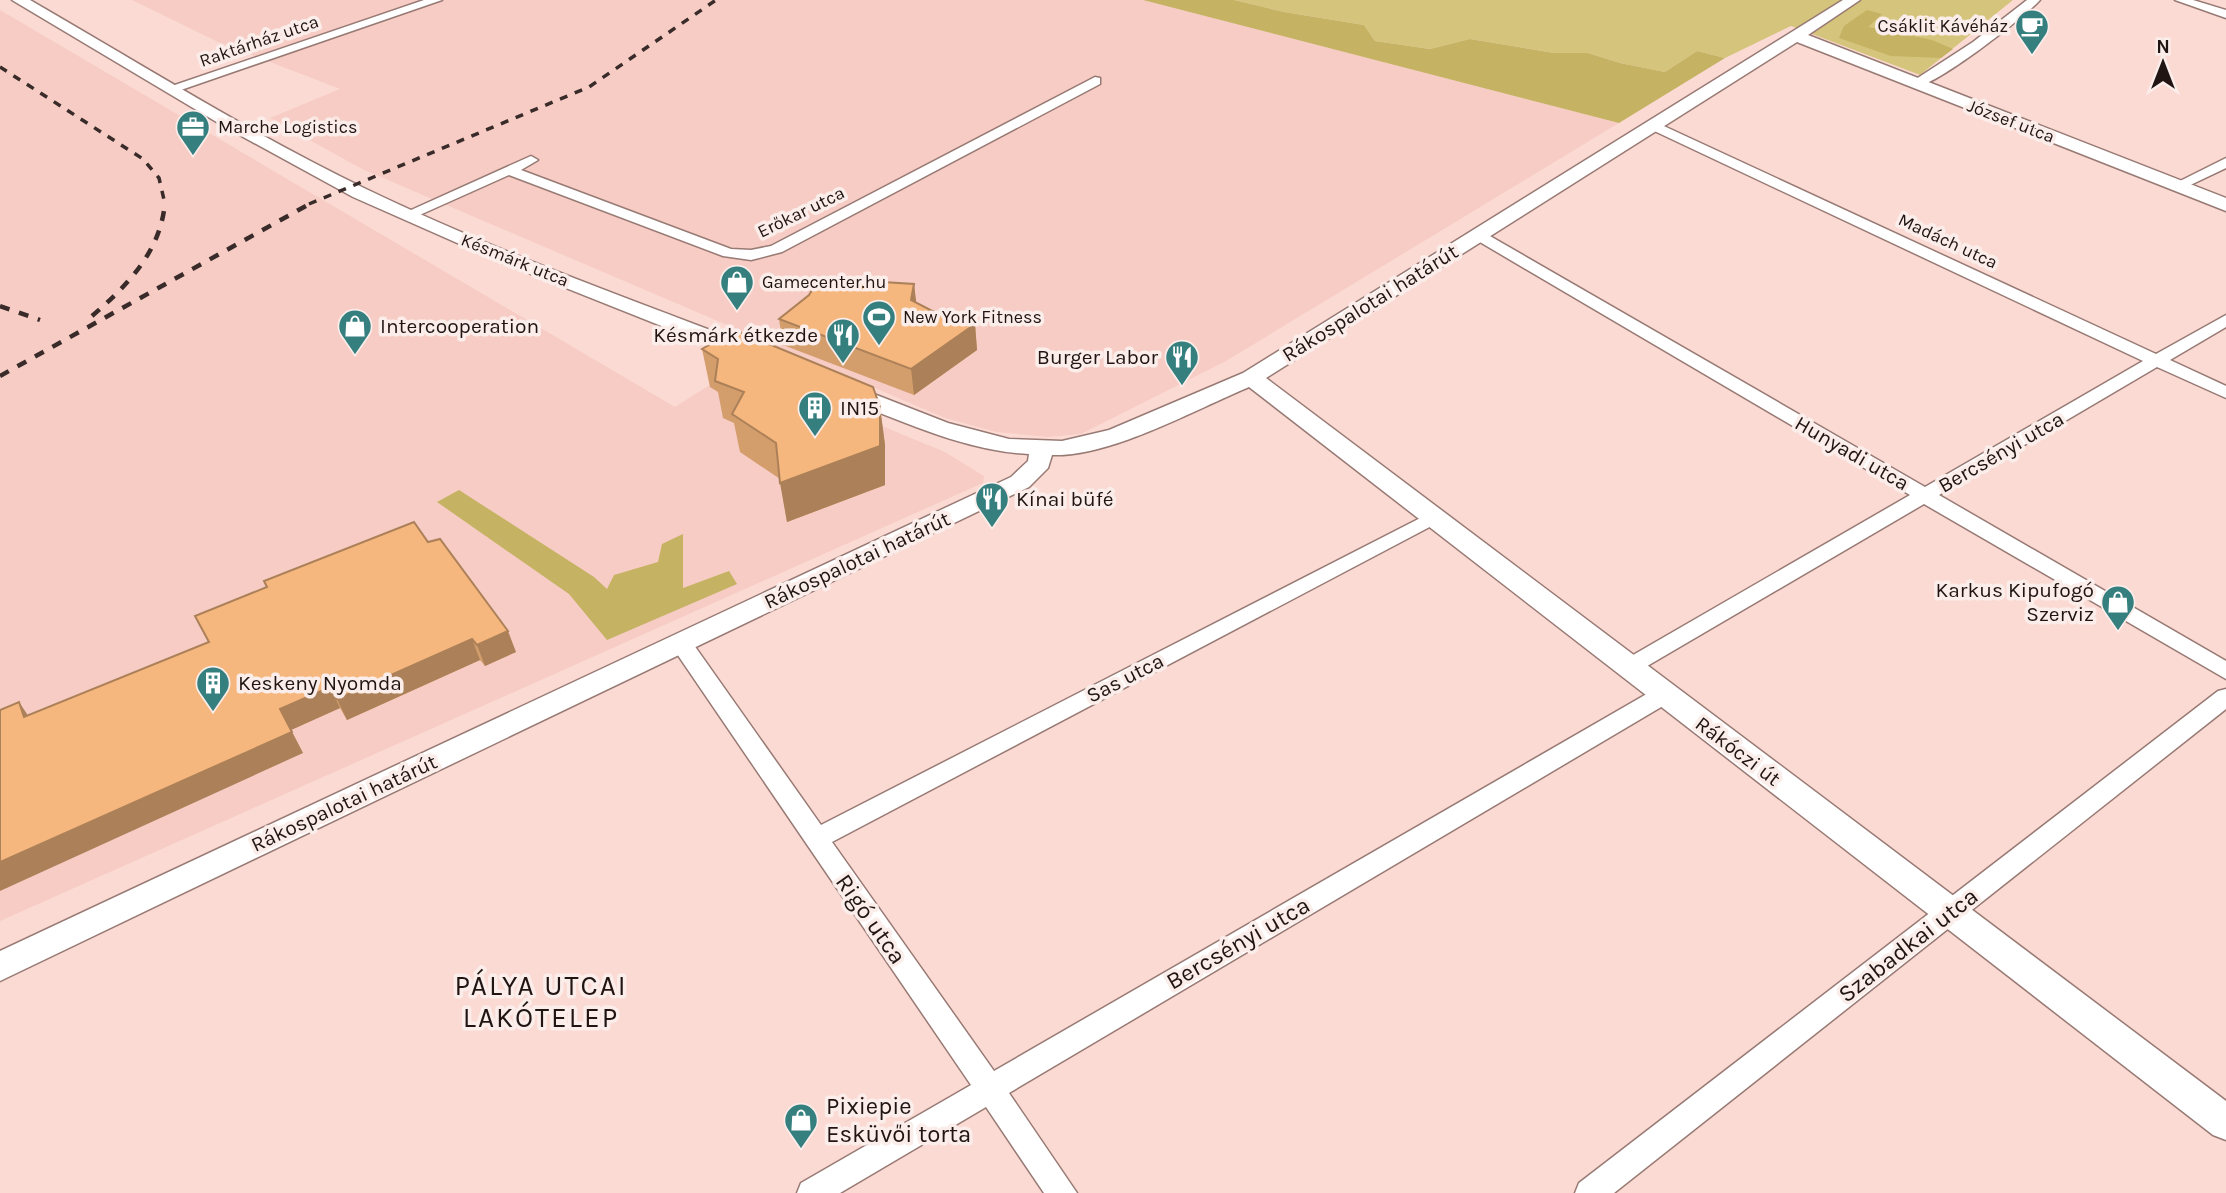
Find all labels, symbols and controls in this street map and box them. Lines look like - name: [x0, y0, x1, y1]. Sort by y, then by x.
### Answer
- cafe icon: Csáklit Kávéház: [2013, 7, 2051, 56]
- street label: Raktárház utca: [196, 10, 322, 72]
- place label: Csáklit Kávéház: [1878, 15, 2008, 37]
- north arrow: [2128, 28, 2198, 98]
- text: N: [2156, 36, 2170, 58]
- street label: József utca: [1964, 94, 2058, 148]
- office icon: Marche Logistics: [174, 108, 212, 157]
- place label: Marche Logistics: [218, 116, 357, 138]
- street label: Erőkar utca: [754, 181, 848, 243]
- street label: Madách utca: [1895, 208, 2001, 274]
- street label: Késmárk utca: [458, 228, 572, 292]
- street label: Rákospalotai határút: [1278, 239, 1462, 367]
- shop icon: Gamecenter.hu: [718, 263, 756, 312]
- place label: Gamecenter.hu: [762, 271, 886, 293]
- sports icon: New York Fitness: [860, 298, 898, 347]
- place label: New York Fitness: [903, 306, 1042, 328]
- shop icon: Intercooperation: [336, 307, 374, 356]
- place label: Intercooperation: [380, 314, 539, 338]
- restaurant icon: Késmárk étkezde: [824, 316, 862, 365]
- place label: Késmárk étkezde: [653, 323, 818, 347]
- restaurant icon: Burger Labor: [1163, 338, 1201, 387]
- place label: Burger Labor: [1037, 345, 1158, 369]
- building icon: IN15: [796, 389, 834, 438]
- place label: IN15: [840, 396, 879, 420]
- street label: Bercsényi utca: [1934, 406, 2068, 498]
- street label: Hunyadi utca: [1791, 411, 1913, 495]
- restaurant icon: Kínai büfé: [973, 480, 1011, 529]
- place label: Kínai büfé: [1016, 487, 1114, 511]
- street label: Rákospalotai határút: [760, 506, 954, 614]
- place label: Karkus Kipufogó Szerviz: [1936, 578, 2094, 626]
- shop icon: Karkus Kipufogó Szerviz: [2099, 583, 2137, 632]
- street label: Sas utca: [1082, 648, 1168, 708]
- building icon: Keskeny Nyomda: [194, 664, 232, 713]
- place label: Keskeny Nyomda: [238, 671, 402, 695]
- street label: Rákóczi út: [1691, 711, 1785, 791]
- street label: Rákospalotai határút: [247, 749, 441, 857]
- street label: Rigó utca: [830, 869, 912, 969]
- street label: Szabadkai utca: [1833, 882, 1983, 1008]
- street label: Bercsényi utca: [1161, 891, 1315, 995]
- district label: PÁLYA UTCAI LAKÓTELEP: [454, 968, 628, 1034]
- place label: Pixiepie Esküvői torta: [826, 1092, 971, 1148]
- shop icon: Pixiepie Esküvői torta: [782, 1101, 820, 1150]

